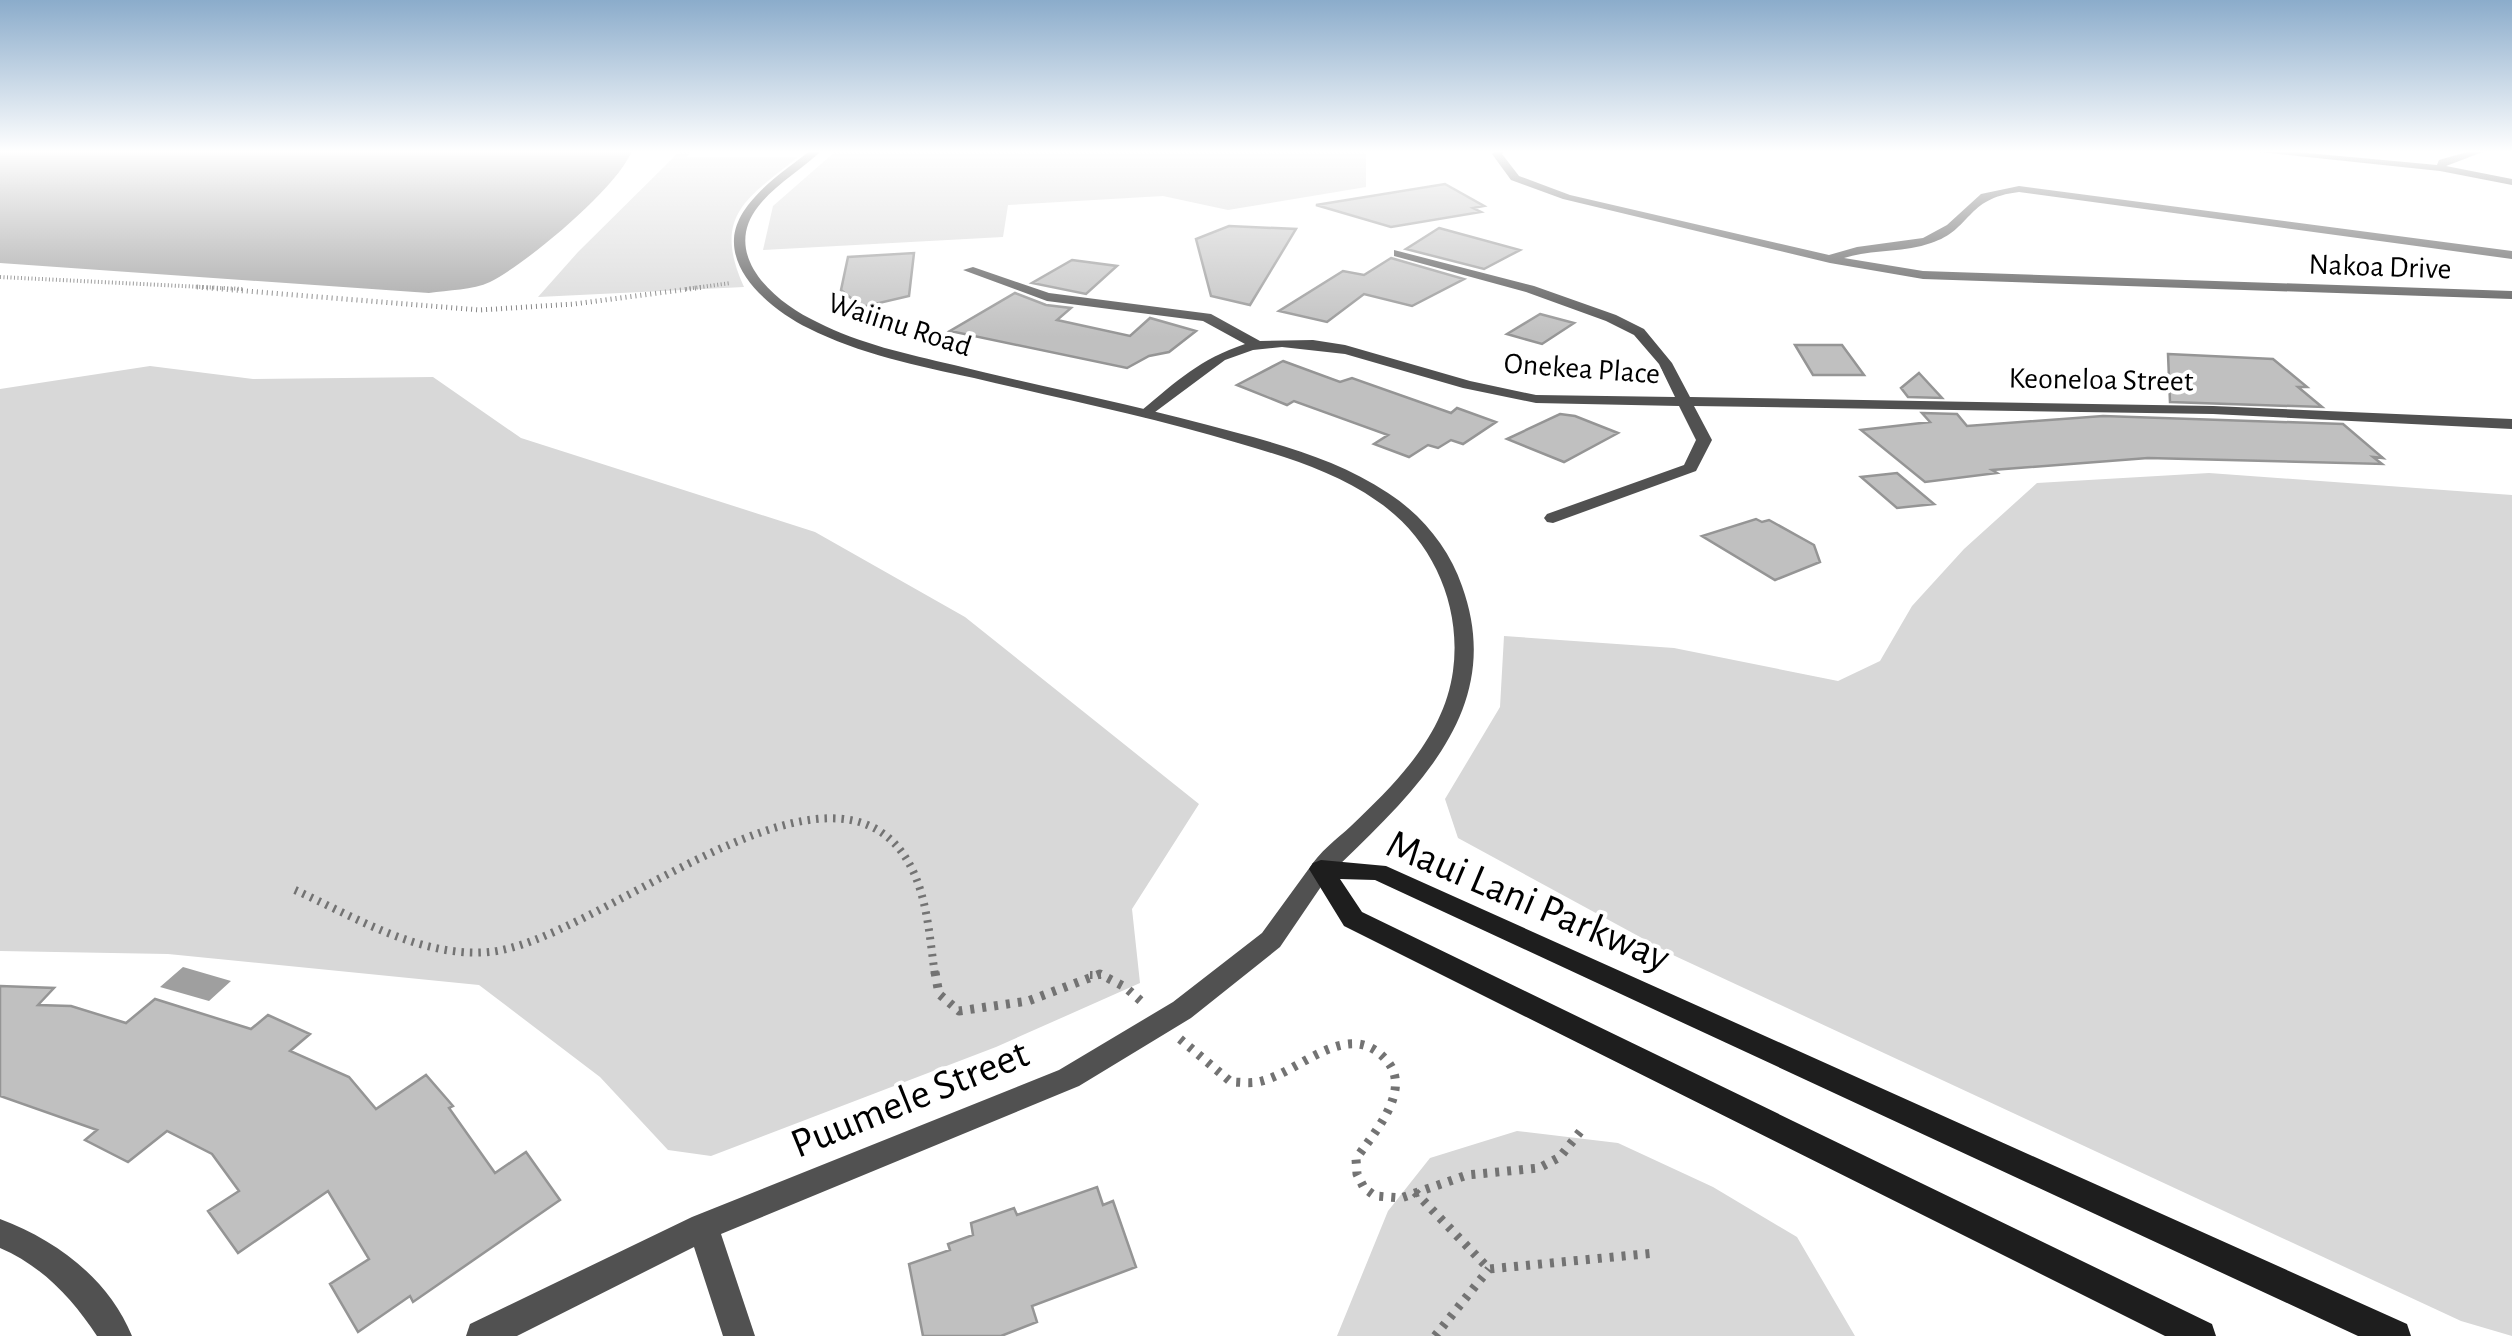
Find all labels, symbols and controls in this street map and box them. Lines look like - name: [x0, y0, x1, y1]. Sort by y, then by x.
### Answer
- street label: Nakoa Drive: [2308, 250, 2452, 284]
- street label: Waiinu Road: [824, 288, 975, 362]
- street label: Onekea Place: [1503, 349, 1661, 389]
- street label: Keoneloa Street: [2008, 363, 2194, 397]
- street label: Maui Lani Parkway: [1381, 822, 1676, 979]
- street label: Puumele Street: [785, 1032, 1035, 1166]

